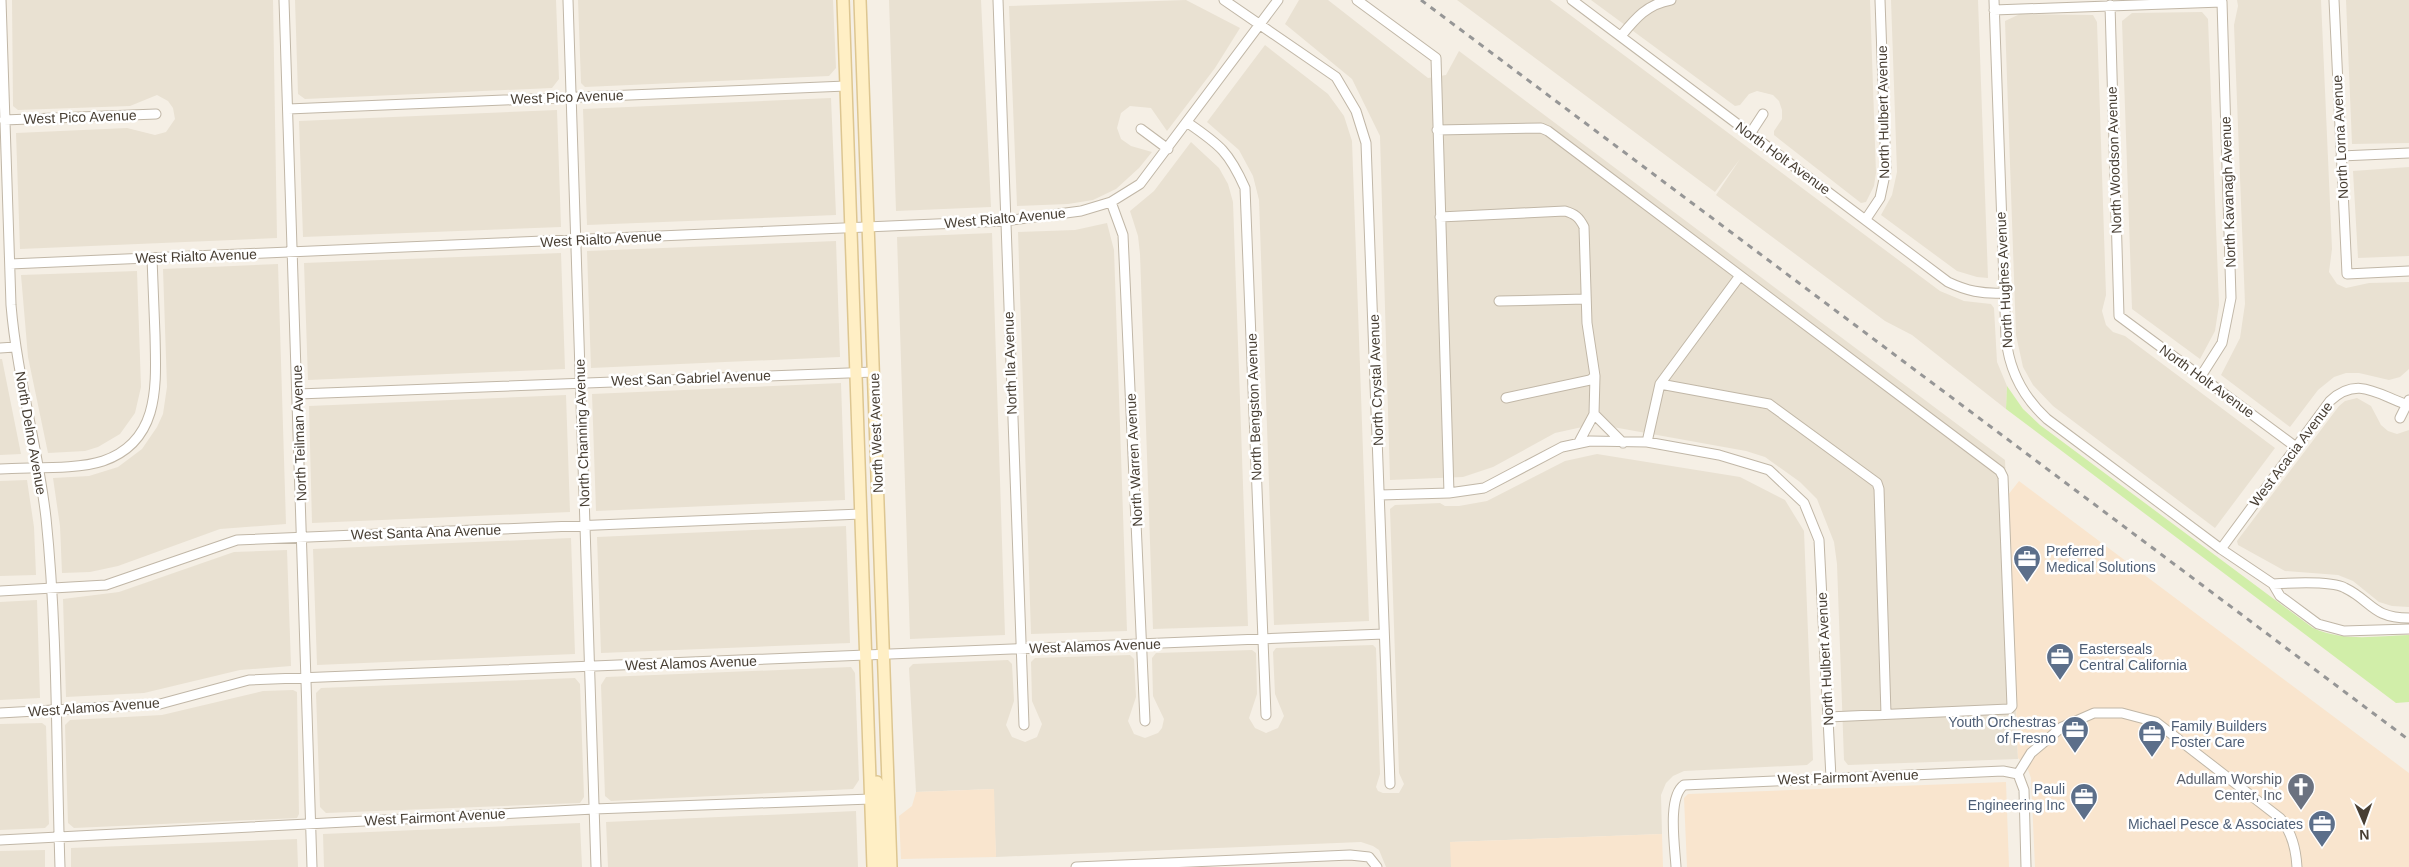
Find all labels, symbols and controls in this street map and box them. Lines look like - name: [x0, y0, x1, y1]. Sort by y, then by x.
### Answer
- street label: North Hulbert Avenue: [1874, 45, 1892, 179]
- street label: North Lorna Avenue: [2329, 74, 2351, 199]
- street label: North Woodson Avenue: [2103, 86, 2125, 234]
- street label: West Pico Avenue: [510, 87, 624, 107]
- street label: West Pico Avenue: [23, 107, 137, 127]
- street label: North Kavanagh Avenue: [2217, 116, 2239, 268]
- street label: North Holt Avenue: [1732, 118, 1834, 198]
- street label: West Rialto Avenue: [944, 205, 1067, 231]
- street label: North Hughes Avenue: [1992, 211, 2016, 349]
- street label: West Rialto Avenue: [540, 228, 662, 250]
- street label: West Rialto Avenue: [135, 246, 257, 266]
- street label: North Ila Avenue: [1000, 311, 1020, 415]
- street label: North Crystal Avenue: [1366, 314, 1386, 446]
- street label: North Bengston Avenue: [1243, 333, 1265, 481]
- street label: North Holt Avenue: [2156, 341, 2258, 421]
- street label: North Channing Avenue: [571, 358, 593, 507]
- street label: North Teilman Avenue: [289, 364, 309, 501]
- street label: West San Gabriel Avenue: [611, 367, 771, 389]
- street label: North Delno Avenue: [12, 370, 50, 496]
- street label: North West Avenue: [866, 372, 886, 493]
- street label: North Warren Avenue: [1122, 393, 1145, 527]
- street label: West Acacia Avenue: [2246, 398, 2336, 510]
- street label: West Santa Ana Avenue: [351, 521, 502, 543]
- place label: Preferred Medical Solutions: [2046, 543, 2156, 575]
- office icon: Preferred Medical Solutions: [2012, 544, 2042, 583]
- street label: North Hulbert Avenue: [1814, 592, 1836, 726]
- street label: West Alamos Avenue: [1029, 636, 1161, 656]
- place label: Easterseals Central California: [2079, 641, 2187, 673]
- office icon: Easterseals Central California: [2045, 642, 2075, 681]
- street label: West Alamos Avenue: [625, 653, 757, 673]
- street label: West Alamos Avenue: [28, 694, 160, 720]
- place label: Youth Orchestras of Fresno: [1948, 714, 2056, 746]
- office icon: Youth Orchestras of Fresno: [2060, 715, 2090, 754]
- place label: Family Builders Foster Care: [2171, 718, 2267, 750]
- office icon: Family Builders Foster Care: [2137, 719, 2167, 758]
- street label: West Fairmont Avenue: [1777, 767, 1919, 787]
- place label: Adullam Worship Center, Inc: [2176, 771, 2282, 803]
- church icon: Adullam Worship Center, Inc: [2286, 772, 2316, 811]
- place label: Pauli Engineering Inc: [1968, 781, 2065, 813]
- office icon: Pauli Engineering Inc: [2069, 782, 2099, 821]
- north arrow: [2339, 797, 2389, 847]
- street label: West Fairmont Avenue: [364, 805, 506, 829]
- office icon: Michael Pesce & Associates: [2307, 809, 2337, 848]
- place label: Michael Pesce & Associates: [2128, 816, 2303, 832]
- text: N: [2359, 827, 2370, 843]

